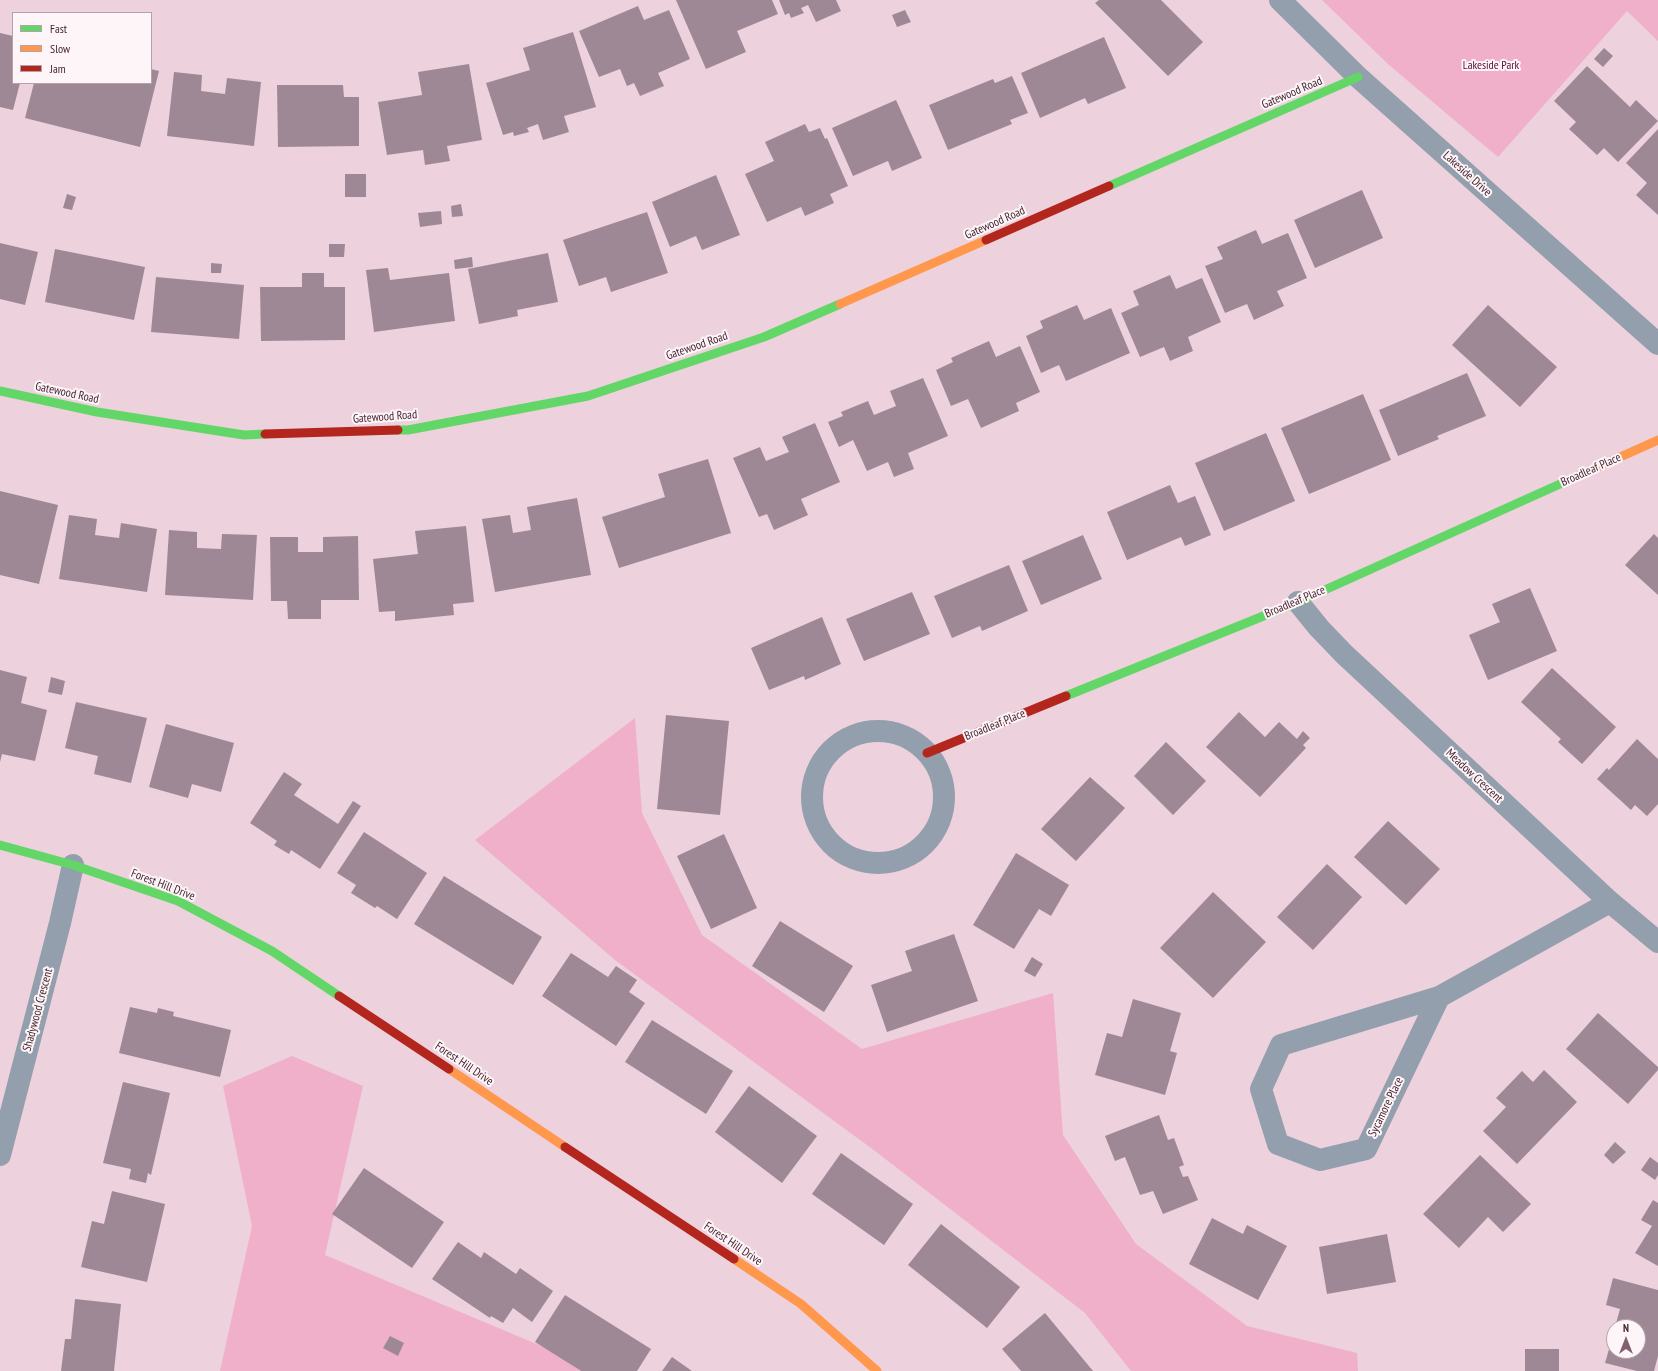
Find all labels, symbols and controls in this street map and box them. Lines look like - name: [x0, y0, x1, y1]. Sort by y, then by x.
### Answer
- legend: [12, 12, 152, 84]
- text: Fast: [50, 21, 67, 36]
- text: Slow: [50, 41, 70, 56]
- park label: Lakeside Park: [1463, 59, 1519, 73]
- text: Jam: [50, 61, 66, 76]
- street label: Gatewood Road: [1260, 74, 1324, 112]
- street label: Lakeside Drive: [1440, 148, 1494, 200]
- street label: Gatewood Road: [963, 203, 1027, 243]
- street label: Gatewood Road: [664, 329, 730, 363]
- street label: Gatewood Road: [34, 379, 100, 407]
- street label: Gatewood Road: [352, 408, 418, 426]
- street label: Broadleaf Place: [1559, 450, 1623, 490]
- street label: Broadleaf Place: [1263, 583, 1327, 621]
- street label: Broadleaf Place: [962, 706, 1028, 744]
- street label: Meadow Crescent: [1443, 746, 1505, 806]
- street label: Forest Hill Drive: [129, 866, 197, 904]
- street label: Shadywood Crescent: [20, 967, 56, 1053]
- street label: Forest Hill Drive: [432, 1039, 496, 1089]
- street label: Sycamore Place: [1365, 1075, 1407, 1139]
- street label: Forest Hill Drive: [701, 1219, 765, 1269]
- north arrow: [1606, 1319, 1646, 1359]
- text: N: [1623, 1321, 1629, 1335]

